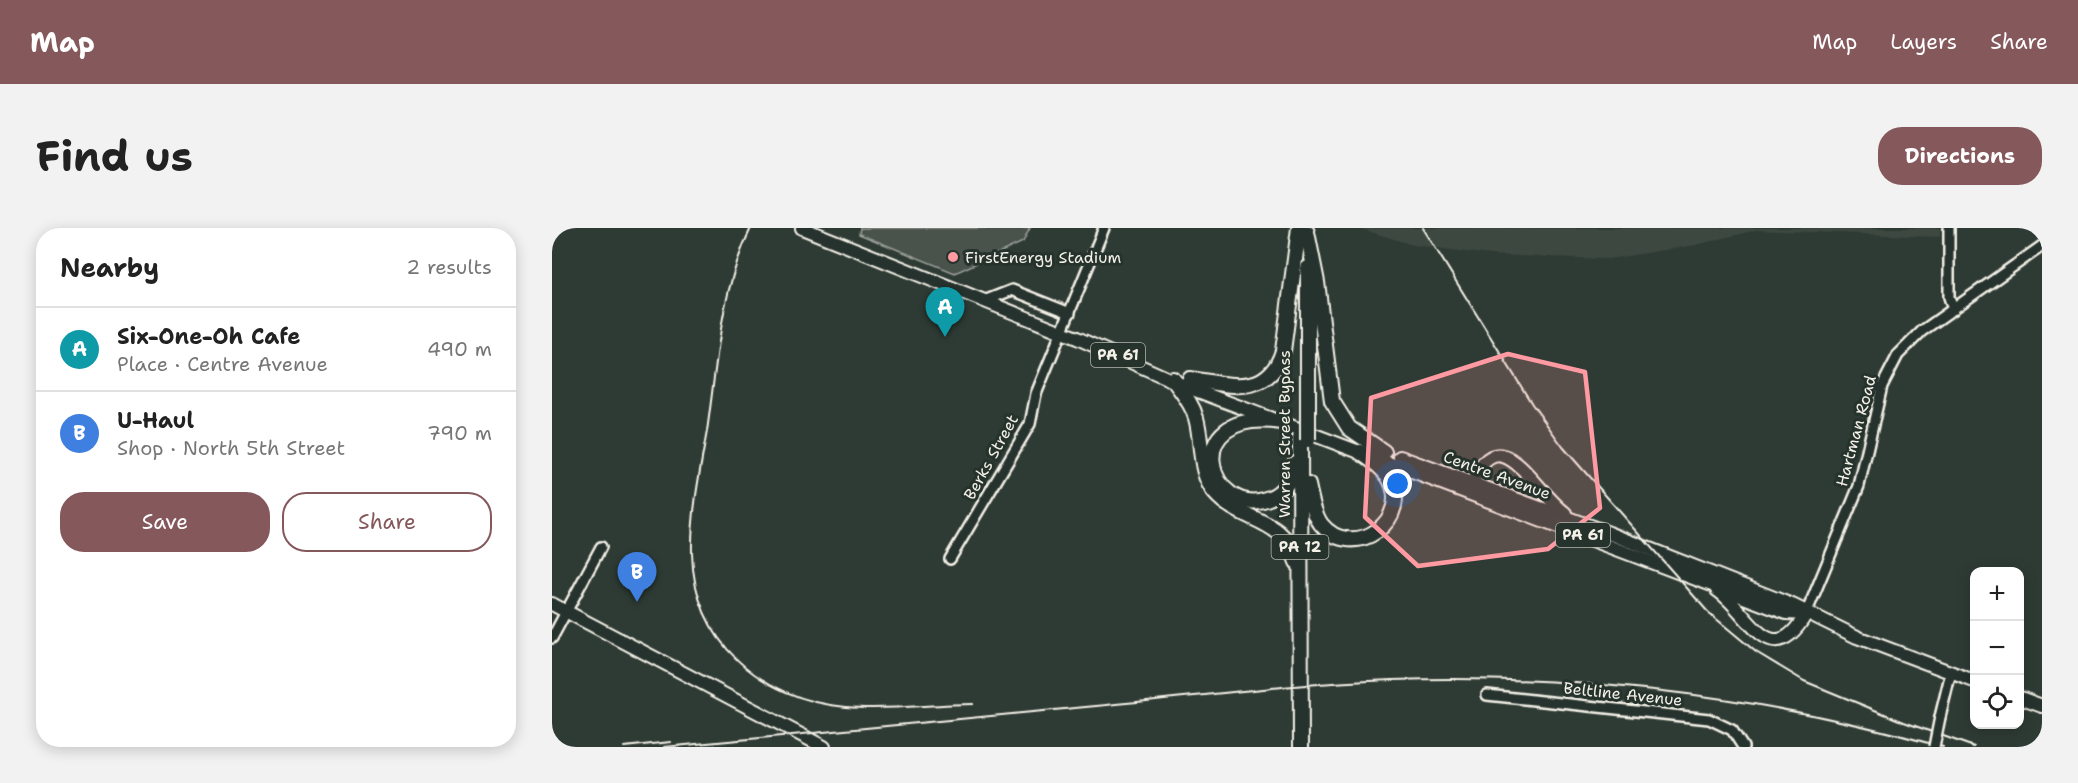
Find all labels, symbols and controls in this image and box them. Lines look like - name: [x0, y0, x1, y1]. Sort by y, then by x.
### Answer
- text: Map: [30, 23, 95, 61]
- text: Map: [1812, 28, 1857, 56]
- text: Layers: [1890, 28, 1957, 56]
- text: Share: [1990, 28, 2048, 56]
- button: Directions: [1878, 127, 2042, 185]
- text: Find us: [36, 128, 193, 184]
- place label: FirstEnergy Stadium: [965, 247, 1121, 268]
- text: Nearby: [60, 250, 159, 285]
- marker: FirstEnergy Stadium: [946, 250, 960, 264]
- text: 2 results: [406, 254, 492, 280]
- pin: A: [926, 288, 964, 337]
- text: Six-One-Oh Cafe: [117, 322, 300, 351]
- text: A: [72, 336, 87, 362]
- text: 490 m: [427, 336, 492, 362]
- road number: PA 61: [1091, 343, 1145, 367]
- street label: Warren Street Bypass: [1274, 350, 1295, 518]
- text: Place · Centre Avenue: [117, 351, 328, 377]
- street label: Hartman Road: [1831, 373, 1881, 489]
- text: U-Haul: [117, 406, 194, 435]
- street label: Berks Street: [959, 411, 1023, 503]
- text: B: [73, 420, 86, 446]
- text: 790 m: [427, 420, 492, 446]
- text: Shop · North 5th Street: [117, 435, 345, 461]
- street label: Centre Avenue: [1441, 446, 1553, 504]
- your location: [1383, 469, 1412, 498]
- button: Save: [60, 492, 270, 552]
- button: Share: [282, 492, 492, 552]
- road number: PA 61: [1556, 523, 1610, 547]
- road number: PA 12: [1272, 535, 1329, 559]
- pin: B: [618, 552, 656, 602]
- map controls: [1970, 567, 2024, 729]
- button: +: [1970, 567, 2024, 621]
- button: −: [1970, 621, 2024, 675]
- button: locate: [1970, 675, 2024, 729]
- street label: Beltline Avenue: [1563, 677, 1683, 711]

